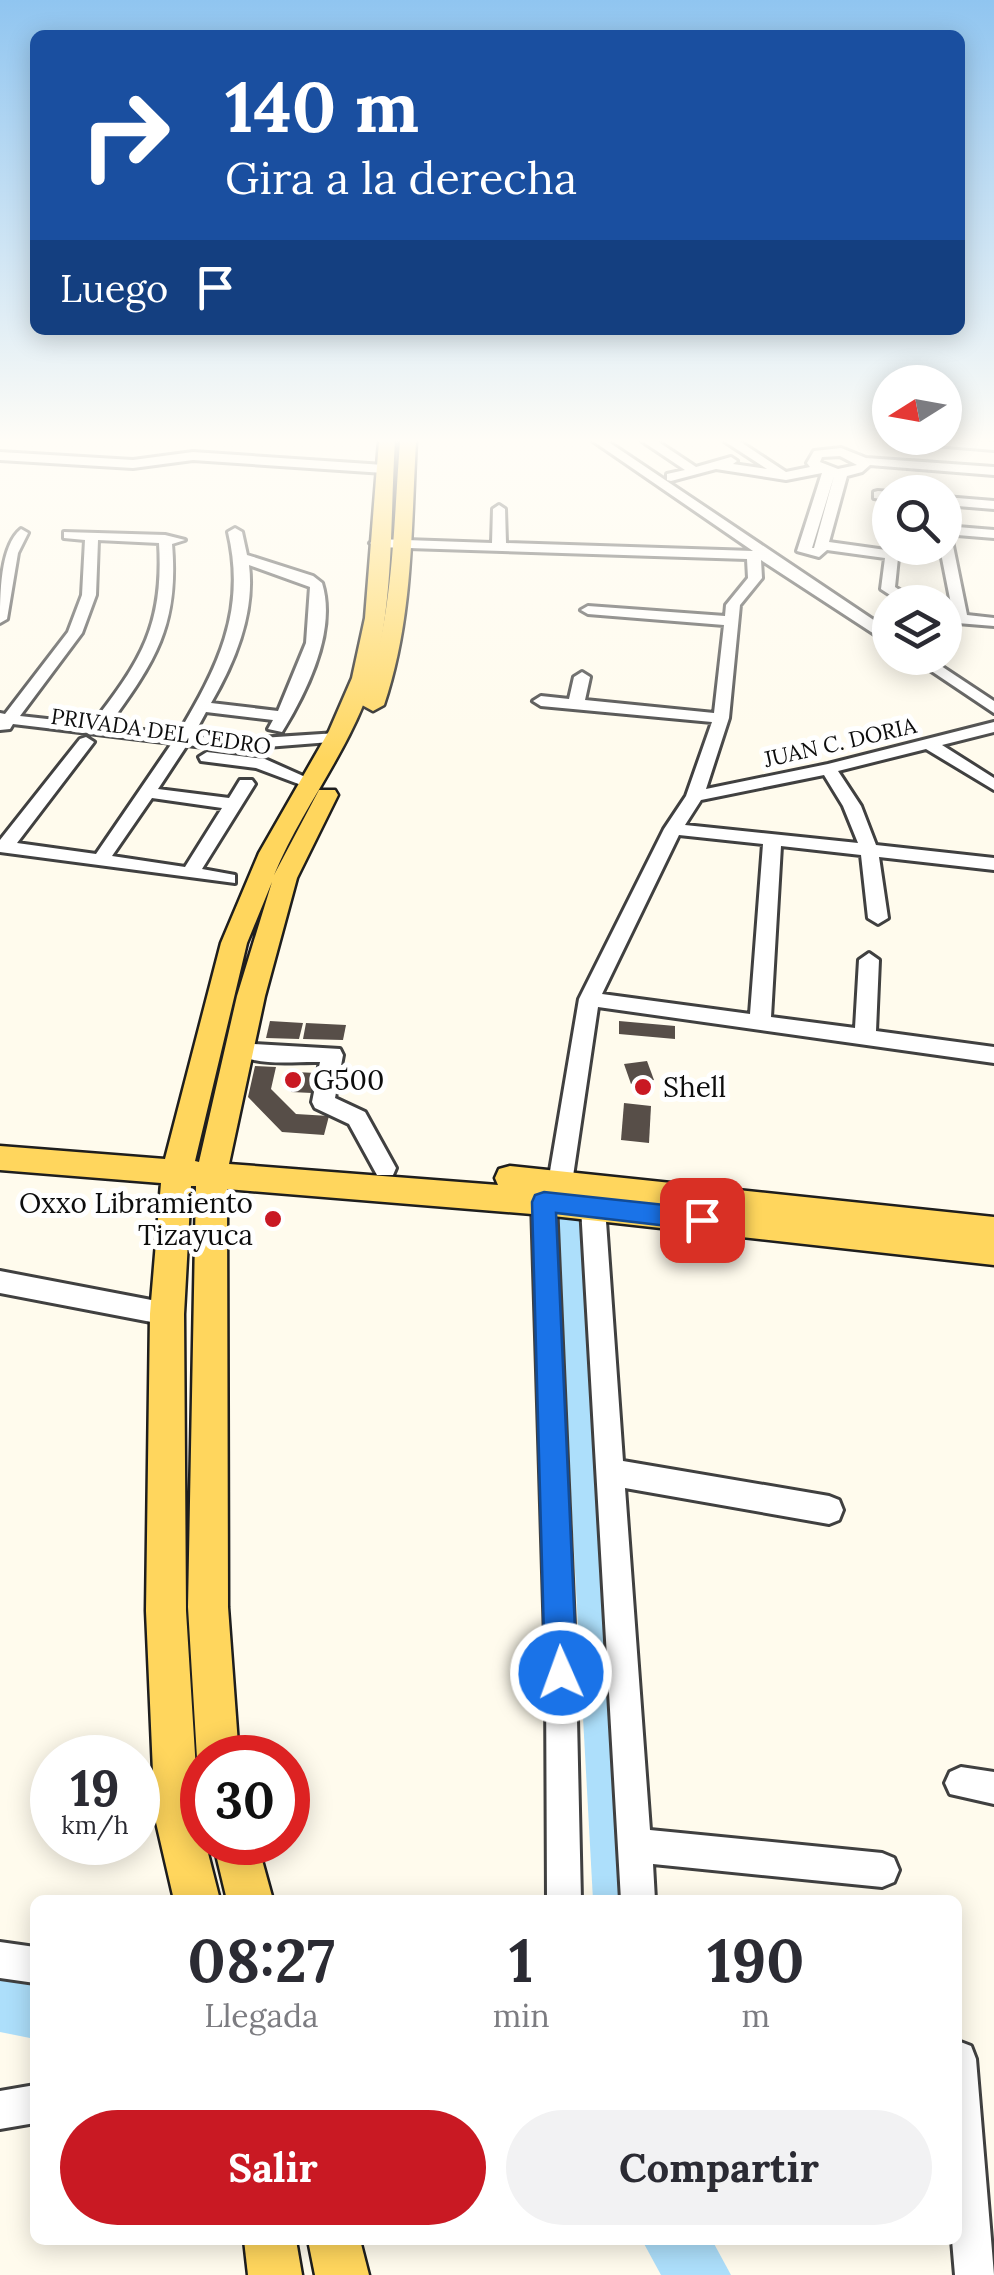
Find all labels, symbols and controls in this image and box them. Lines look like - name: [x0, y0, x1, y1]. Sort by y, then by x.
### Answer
- text: 140 m: [225, 62, 419, 151]
- icon: right: [60, 70, 190, 200]
- text: Gira a la derecha: [225, 149, 577, 206]
- icon: arrive: [188, 260, 243, 315]
- text: Luego: [60, 264, 168, 312]
- north arrow: [872, 365, 962, 455]
- map controls: [872, 365, 962, 675]
- button: search: [872, 475, 962, 565]
- button: layers: [872, 585, 962, 675]
- street label: PRIVADA DEL CEDRO: [49, 702, 273, 760]
- street label: JUAN C. DORIA: [760, 711, 920, 773]
- place label: G500: [313, 1062, 384, 1098]
- marker: G500: [282, 1069, 304, 1091]
- place label: Shell: [663, 1069, 726, 1105]
- marker: Shell: [632, 1076, 654, 1098]
- pin: [660, 1178, 745, 1263]
- place label: Oxxo Libramiento Tizayuca: [19, 1185, 253, 1253]
- icon: arrive: [675, 1193, 730, 1248]
- marker: Oxxo Libramiento Tizayuca: [262, 1208, 284, 1230]
- position arrow: [509, 1621, 613, 1725]
- speed limit sign: 30: [180, 1735, 310, 1865]
- text: 19: [70, 1756, 120, 1820]
- text: km/h: [61, 1809, 129, 1841]
- text: 08:27: [188, 1922, 335, 1998]
- text: 1: [509, 1922, 533, 1998]
- text: 190: [707, 1922, 804, 1998]
- text: Llegada: [204, 1995, 319, 2036]
- text: min: [493, 1995, 550, 2036]
- text: m: [742, 1995, 770, 2036]
- button: Salir: [60, 2110, 486, 2225]
- button: Compartir: [506, 2110, 932, 2225]

